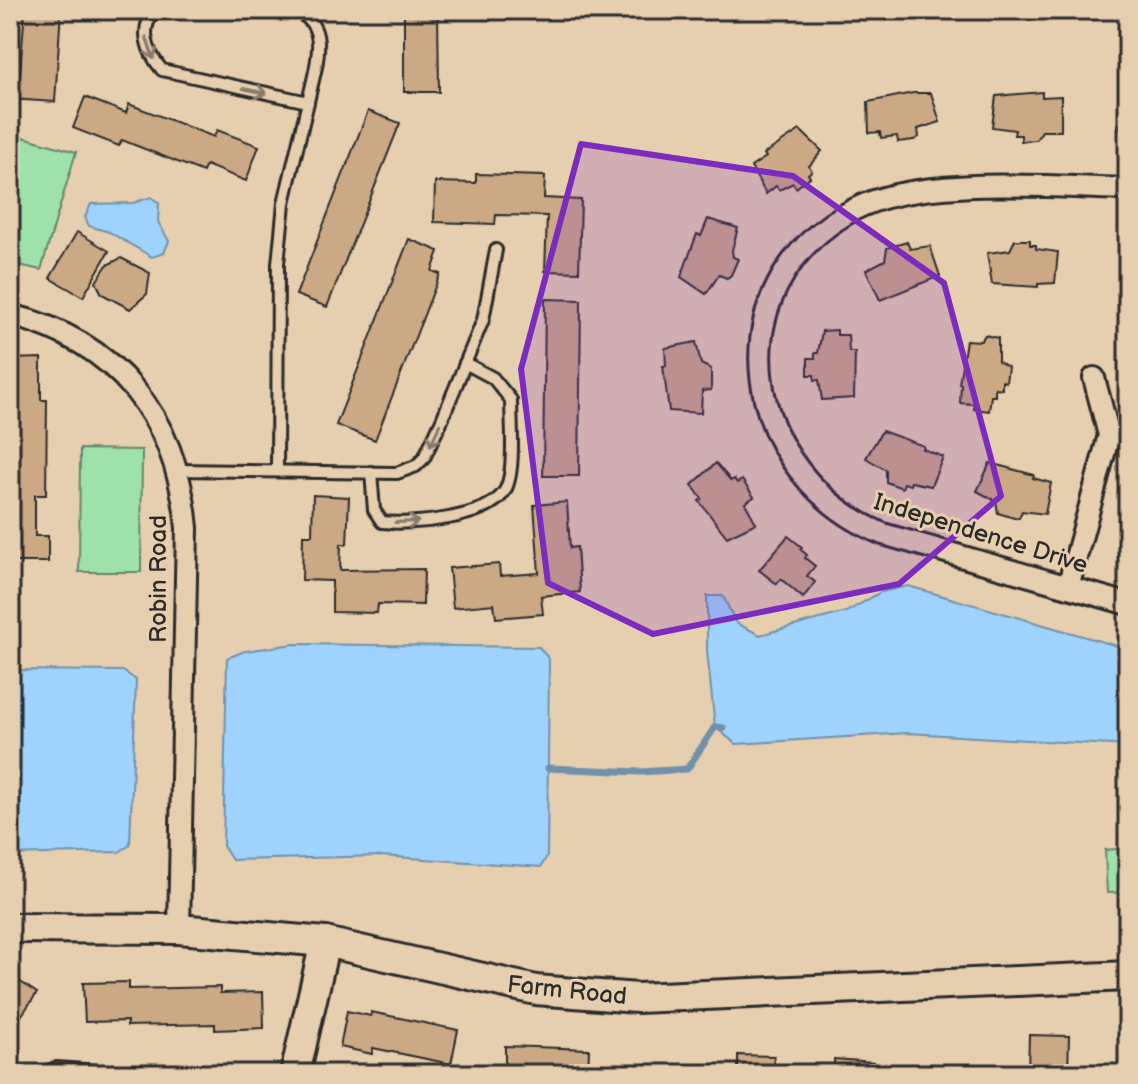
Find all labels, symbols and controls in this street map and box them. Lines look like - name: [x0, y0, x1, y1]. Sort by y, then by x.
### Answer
- one-way arrow: [144, 35, 159, 60]
- one-way arrow: [242, 84, 267, 99]
- one-way arrow: [427, 422, 442, 446]
- street label: Independence Drive: [870, 487, 1091, 580]
- street label: Robin Road: [144, 515, 173, 643]
- one-way arrow: [393, 515, 420, 530]
- street label: Farm Road: [506, 970, 628, 1011]

